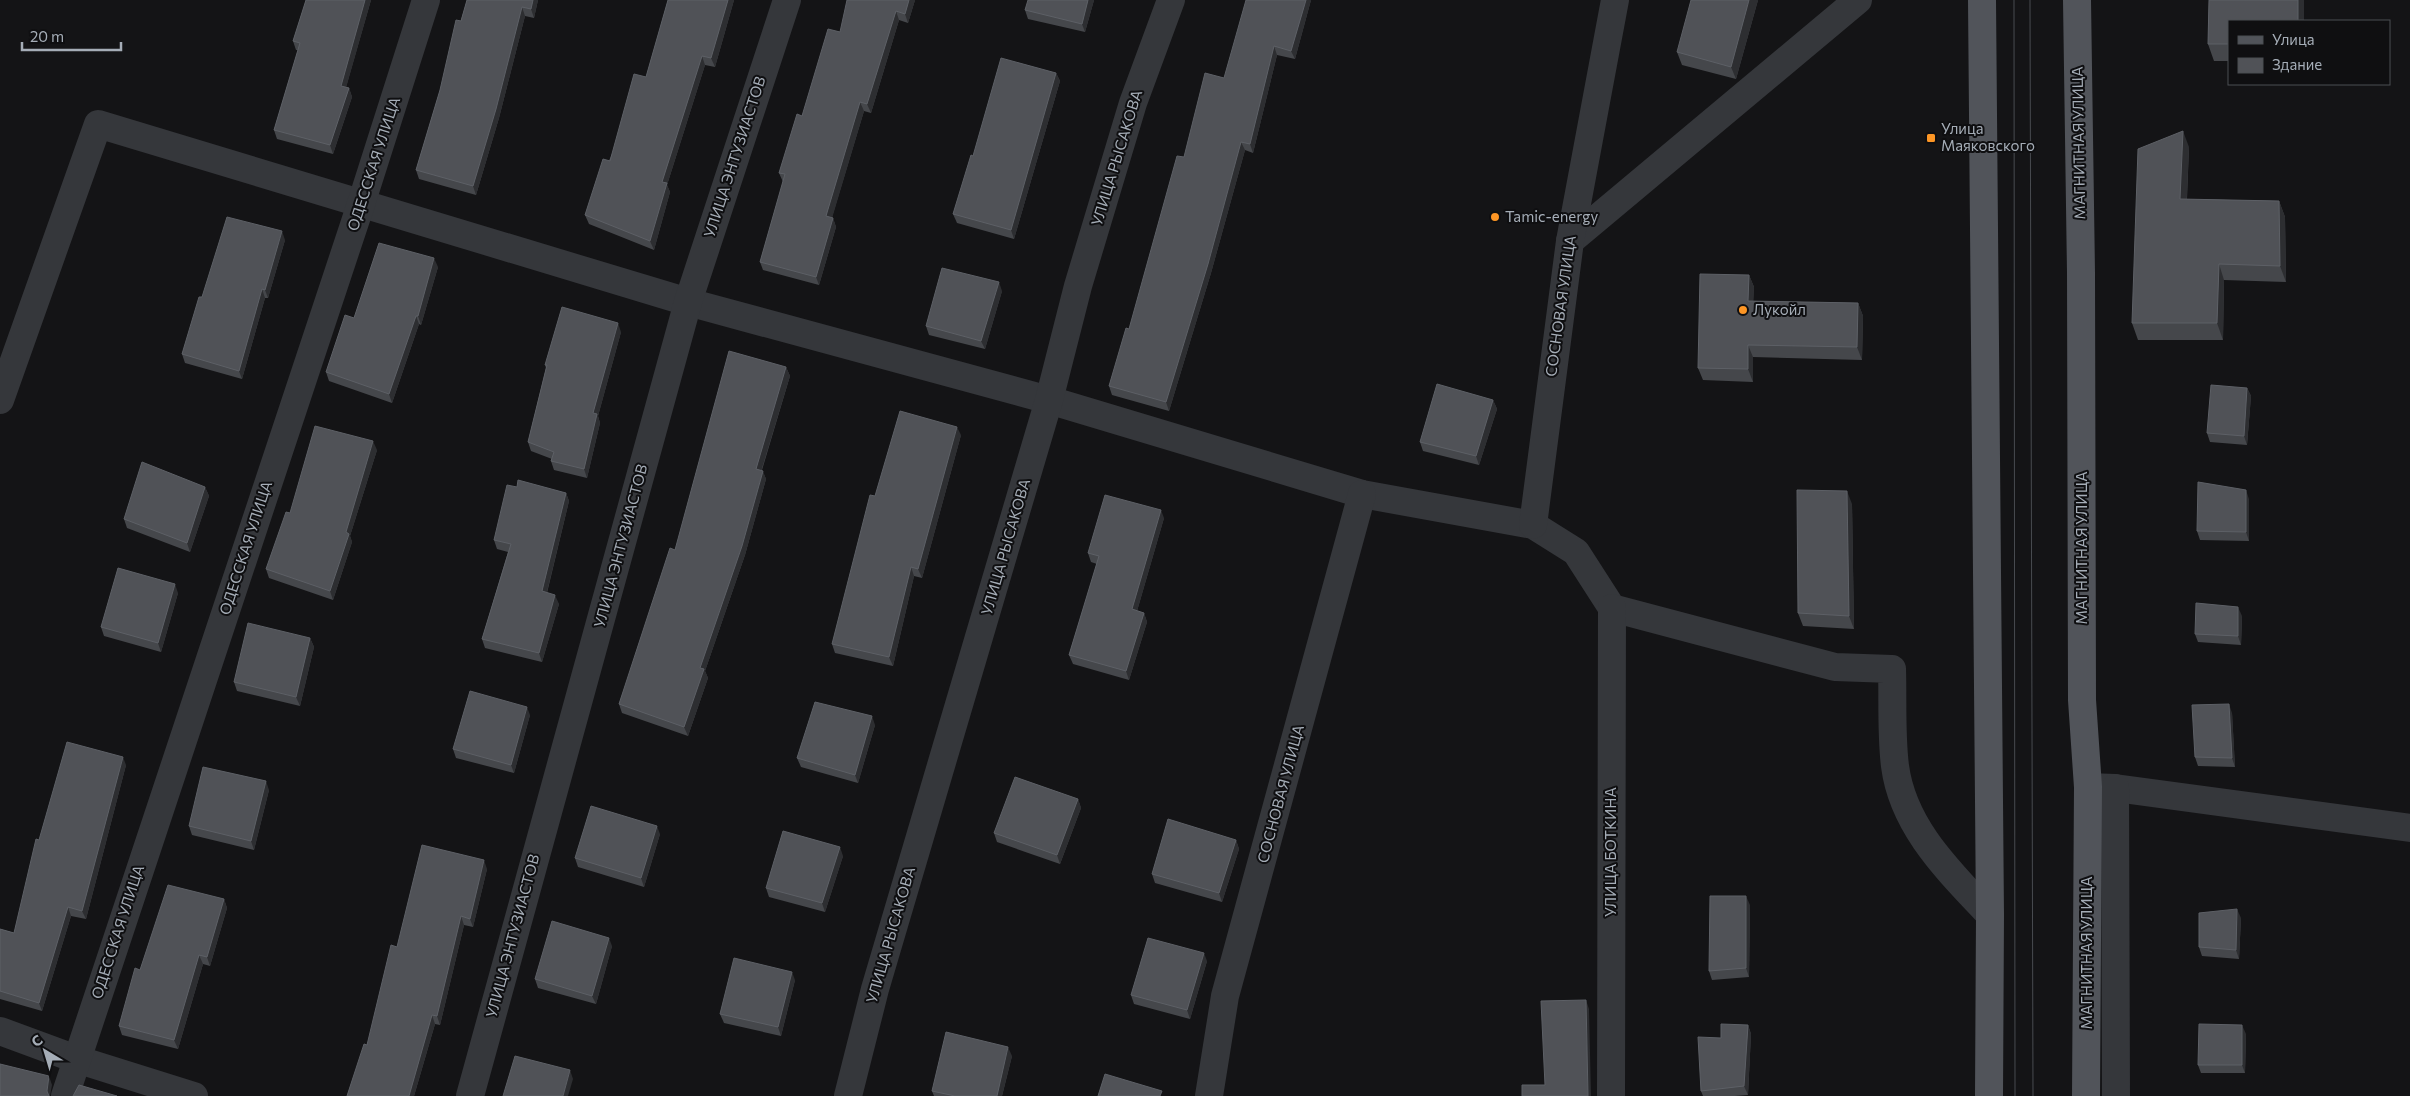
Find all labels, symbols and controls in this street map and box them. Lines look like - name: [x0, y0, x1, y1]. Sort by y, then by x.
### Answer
- scale bar: [22, 20, 121, 52]
- legend: [2228, 20, 2390, 85]
- text: 20 m: [30, 27, 64, 45]
- text: Улица: [2272, 30, 2314, 48]
- text: Здание: [2272, 55, 2322, 73]
- street label: МАГНИТНАЯ УЛИЦА: [2068, 66, 2088, 220]
- street label: УЛИЦА ЭНТУЗИАСТОВ: [699, 74, 769, 240]
- street label: УЛИЦА РЫСАКОВА: [1087, 88, 1145, 228]
- street label: ОДЕССКАЯ УЛИЦА: [343, 94, 403, 233]
- place label: Улица Маяковского: [1941, 119, 2035, 154]
- marker: Улица Маяковского: [1925, 132, 1937, 144]
- place label: Tamic-energy: [1505, 207, 1598, 225]
- marker: Tamic-energy: [1489, 211, 1501, 223]
- street label: СОСНОВАЯ УЛИЦА: [1541, 234, 1579, 378]
- place label: Лукойл: [1753, 300, 1806, 318]
- marker: Лукойл: [1737, 304, 1749, 316]
- street label: УЛИЦА ЭНТУЗИАСТОВ: [590, 462, 651, 629]
- street label: МАГНИТНАЯ УЛИЦА: [2072, 471, 2090, 625]
- street label: УЛИЦА РЫСАКОВА: [977, 476, 1033, 617]
- street label: ОДЕССКАЯ УЛИЦА: [215, 478, 275, 617]
- street label: СОСНОВАЯ УЛИЦА: [1253, 723, 1307, 865]
- street label: УЛИЦА БОТКИНА: [1601, 787, 1619, 917]
- street label: УЛИЦА ЭНТУЗИАСТОВ: [482, 852, 543, 1019]
- street label: ОДЕССКАЯ УЛИЦА: [87, 862, 147, 1001]
- street label: УЛИЦА РЫСАКОВА: [862, 864, 918, 1005]
- street label: МАГНИТНАЯ УЛИЦА: [2077, 876, 2095, 1030]
- north arrow: [20, 1026, 70, 1076]
- text: С: [28, 1031, 46, 1050]

